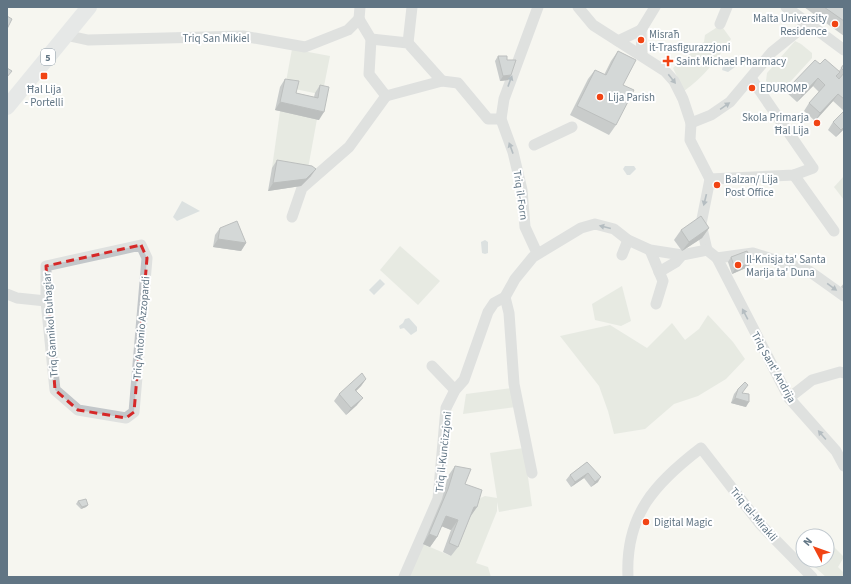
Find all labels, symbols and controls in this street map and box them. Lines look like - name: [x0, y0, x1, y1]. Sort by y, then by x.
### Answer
- place label: Malta University Residence: [753, 11, 828, 39]
- marker: Malta University Residence: [830, 19, 840, 29]
- place label: Misraħ it-Trasfigurazzjoni: [649, 27, 730, 55]
- street label: Triq San Mikiel: [183, 31, 250, 46]
- marker: Misraħ it-Trasfigurazzjoni: [636, 35, 646, 45]
- road number: 5: [41, 49, 55, 65]
- place label: Saint Michael Pharmacy: [676, 54, 786, 69]
- marker: Saint Michael Pharmacy: [663, 56, 673, 66]
- marker: Ħal Lija - Portelli: [39, 71, 49, 81]
- one-way arrow: [668, 74, 676, 85]
- one-way arrow: [508, 75, 514, 87]
- place label: EDUROMP: [760, 81, 807, 96]
- place label: Ħal Lija - Portelli: [25, 82, 63, 110]
- marker: EDUROMP: [747, 83, 757, 93]
- place label: Lija Parish: [608, 90, 655, 105]
- marker: Lija Parish: [595, 92, 605, 102]
- one-way arrow: [719, 102, 730, 110]
- place label: Skola Primarja Ħal Lija: [742, 110, 809, 138]
- marker: Skola Primarja Ħal Lija: [812, 118, 822, 128]
- one-way arrow: [508, 142, 514, 154]
- street label: Triq il-Forn: [510, 169, 531, 221]
- place label: Balzan/ Lija Post Office: [725, 172, 778, 200]
- marker: Balzan/ Lija Post Office: [712, 180, 722, 190]
- one-way arrow: [702, 193, 708, 206]
- one-way arrow: [599, 223, 611, 229]
- place label: Il-Knisja ta' Santa Marija ta' Duna: [746, 252, 826, 280]
- marker: Il-Knisja ta' Santa Marija ta' Duna: [733, 260, 743, 270]
- street label: Triq Ġannikol Buhagiar: [39, 272, 62, 378]
- street label: Triq Antonio Azzopardi: [130, 276, 153, 380]
- one-way arrow: [827, 283, 837, 291]
- one-way arrow: [742, 308, 749, 320]
- street label: Triq Sant' Andrija: [748, 329, 799, 406]
- street label: Triq il-Kunċizzjoni: [432, 411, 455, 494]
- one-way arrow: [817, 429, 826, 440]
- street label: Triq tal-Mirakli: [727, 484, 781, 545]
- place label: Digital Magic: [654, 515, 713, 530]
- marker: Digital Magic: [641, 517, 651, 527]
- north arrow: [795, 528, 835, 568]
- text: N: [800, 534, 816, 549]

